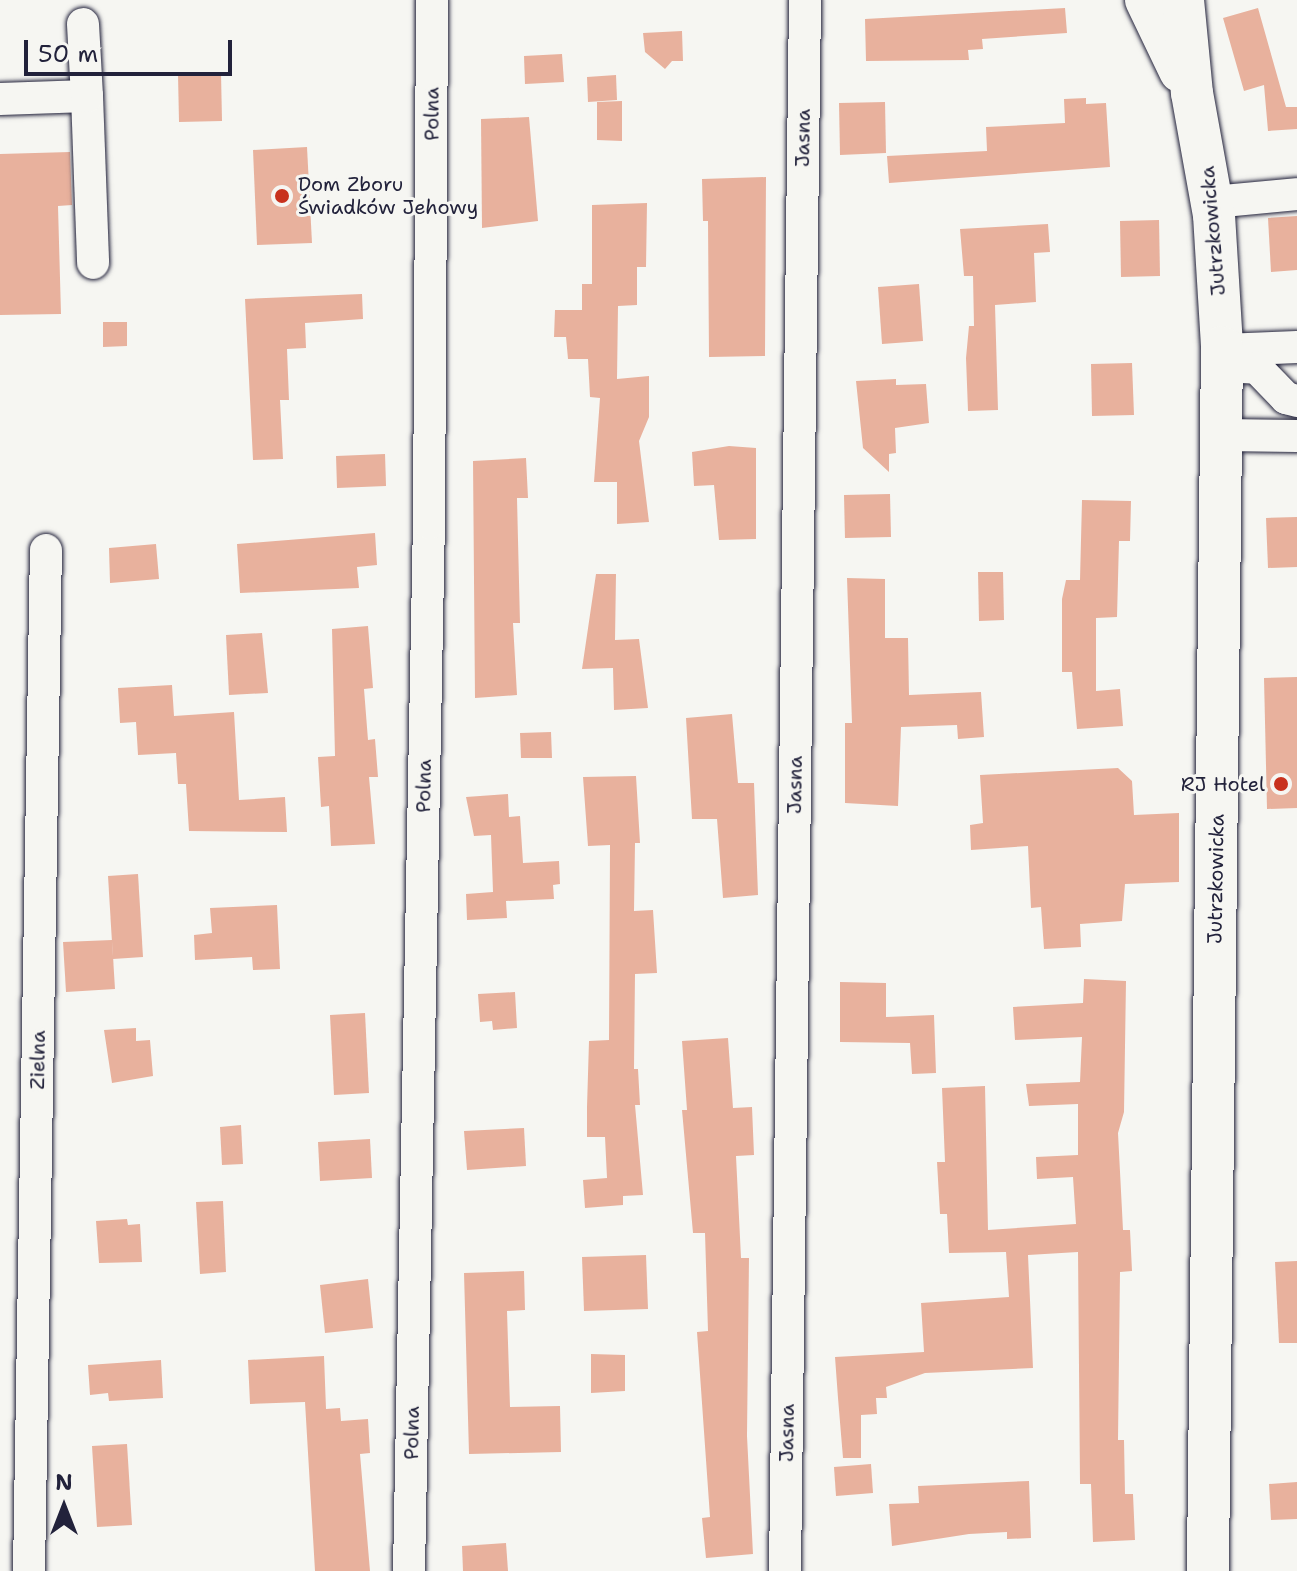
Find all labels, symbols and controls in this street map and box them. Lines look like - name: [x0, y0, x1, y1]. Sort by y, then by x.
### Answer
- scale bar: [28, 24, 236, 74]
- text: 50 m: [38, 38, 98, 70]
- street label: Polna: [420, 87, 444, 141]
- street label: Jasna: [790, 109, 816, 167]
- street label: Jutrzkowicka: [1195, 165, 1231, 297]
- place label: Dom Zboru Świadków Jehowy: [298, 172, 478, 219]
- marker: Dom Zboru Świadków Jehowy: [273, 187, 291, 205]
- street label: Jasna: [782, 756, 808, 814]
- street label: Polna: [412, 759, 436, 813]
- place label: RJ Hotel: [1181, 772, 1265, 796]
- marker: RJ Hotel: [1272, 775, 1290, 793]
- street label: Jutrzkowicka: [1203, 814, 1229, 944]
- street label: Zielna: [25, 1030, 51, 1090]
- street label: Jasna: [774, 1404, 800, 1462]
- street label: Polna: [400, 1406, 424, 1460]
- north arrow: [24, 1467, 104, 1547]
- text: N: [55, 1468, 73, 1497]

